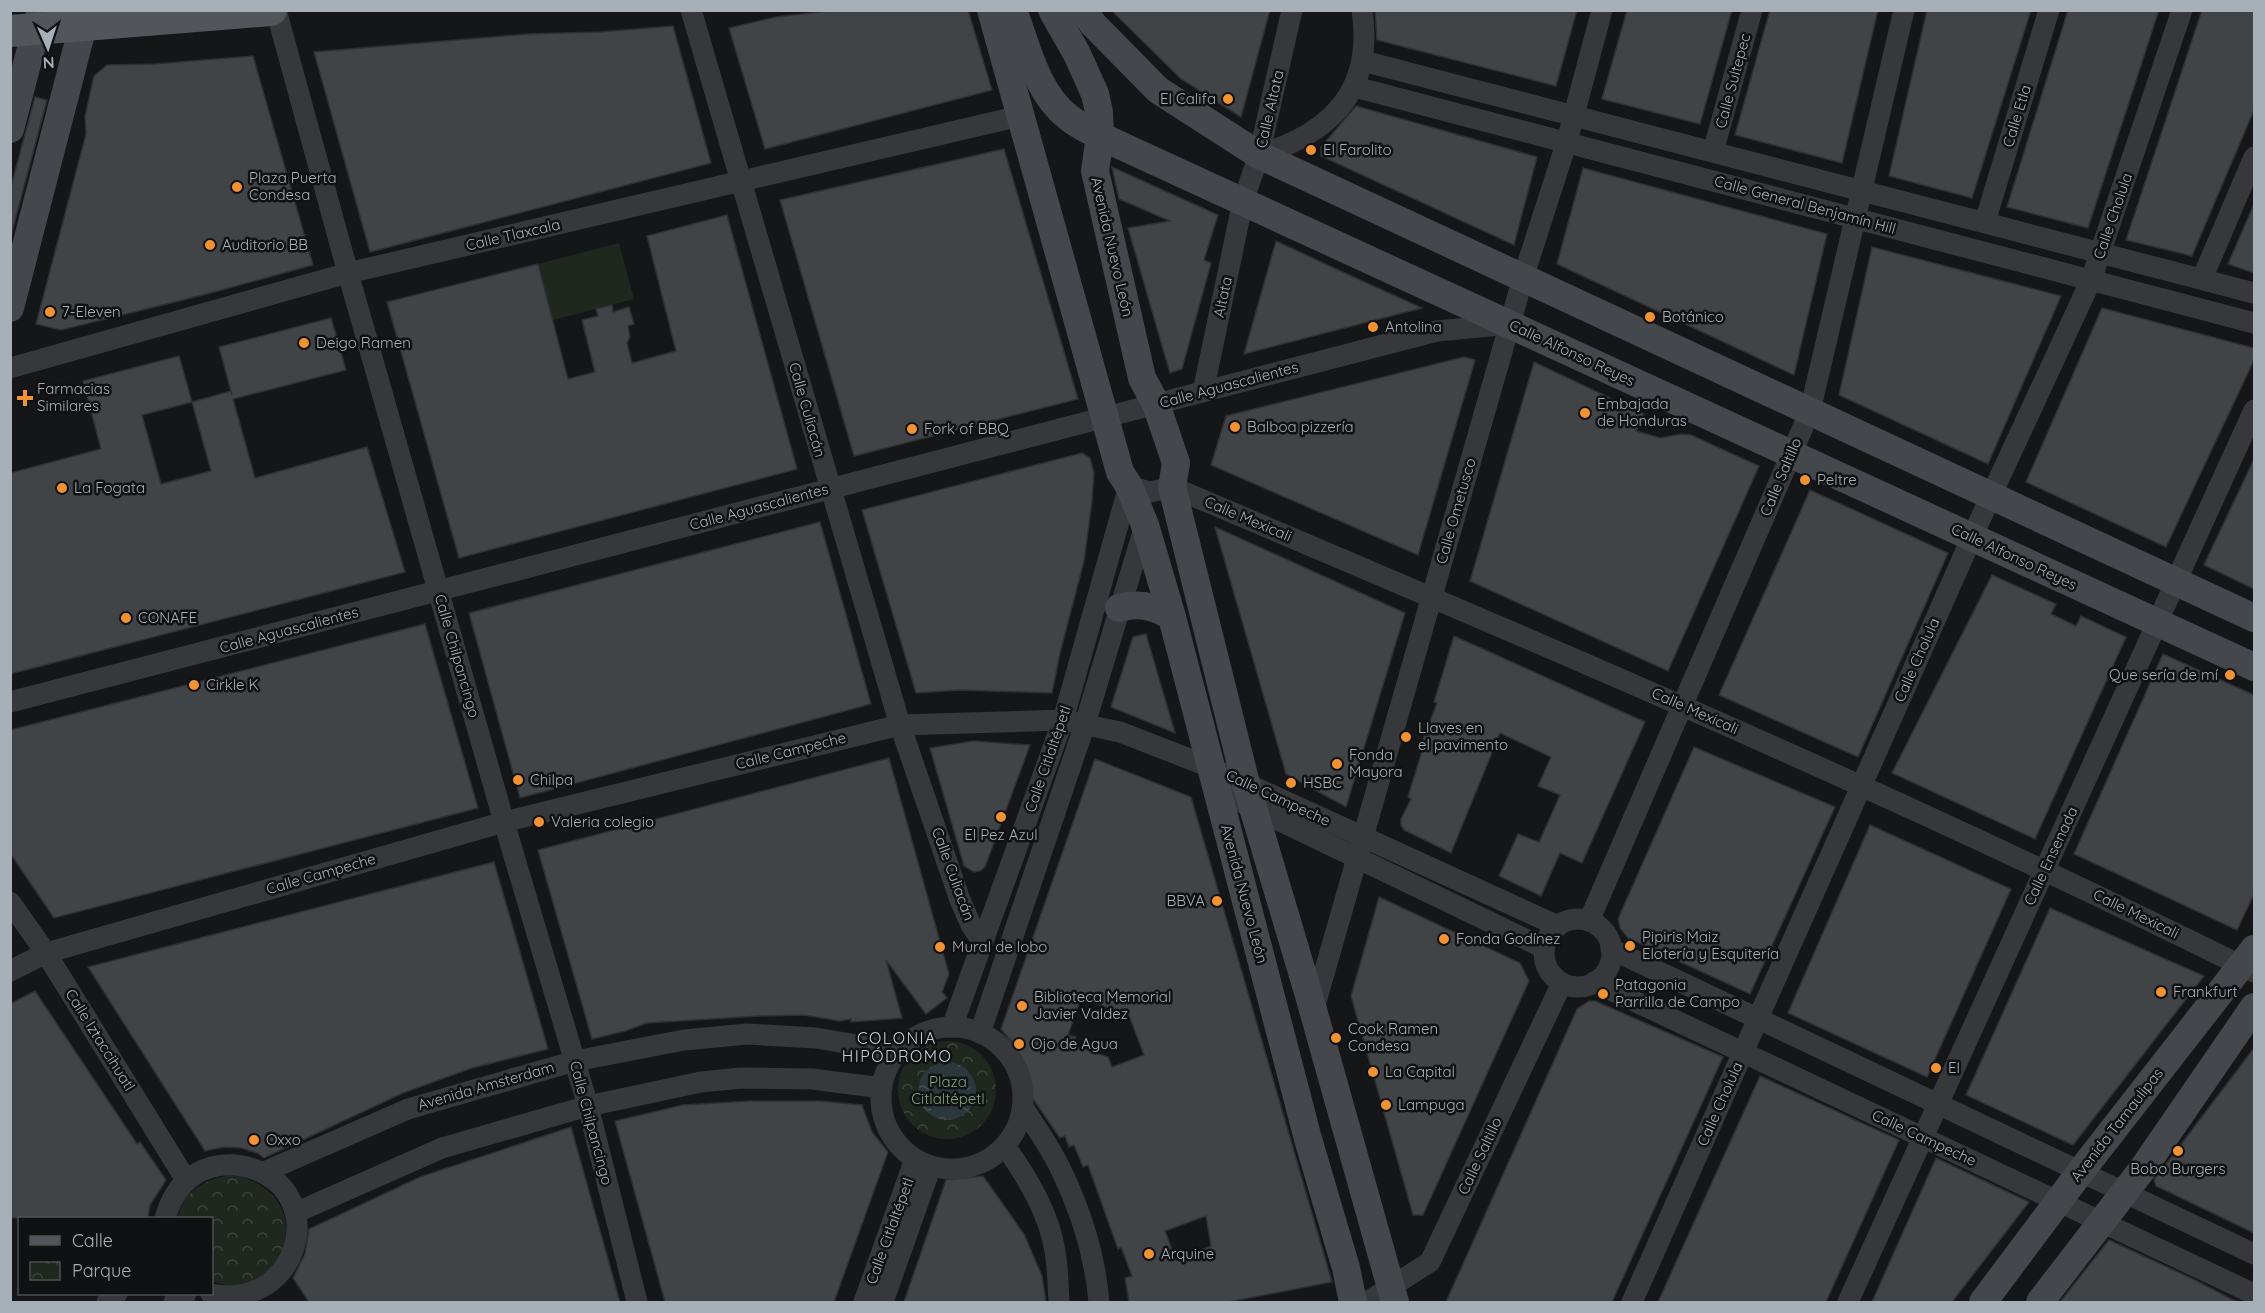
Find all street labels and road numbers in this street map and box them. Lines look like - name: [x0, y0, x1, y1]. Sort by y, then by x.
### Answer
- street label: Calle Sultepec: [1711, 31, 1754, 130]
- street label: Calle Altata: [1251, 68, 1288, 150]
- street label: Calle Etla: [1998, 82, 2035, 149]
- street label: Calle Cholula: [2089, 170, 2136, 261]
- street label: Calle General Benjamín Hill: [1712, 171, 1898, 238]
- street label: Avenida Nuevo León: [1087, 175, 1138, 319]
- street label: Calle Tlaxcala: [464, 214, 562, 255]
- street label: Altata: [1209, 275, 1236, 319]
- street label: Calle Alfonso Reyes: [1506, 315, 1638, 390]
- street label: Calle Aguascalientes: [1157, 357, 1300, 412]
- street label: Calle Culiacán: [785, 360, 830, 459]
- street label: Calle Saltillo: [1756, 435, 1806, 519]
- street label: Calle Ometusco: [1431, 456, 1480, 566]
- street label: Calle Aguascalientes: [687, 479, 830, 534]
- street label: Calle Mexicali: [1202, 492, 1295, 545]
- street label: Calle Alfonso Reyes: [1948, 519, 2080, 594]
- street label: Calle Chilpancingo: [431, 592, 484, 720]
- street label: Calle Aguascalientes: [217, 602, 360, 657]
- street label: Calle Cholula: [1890, 615, 1944, 705]
- street label: Calle Mexicali: [1649, 683, 1742, 738]
- street label: Calle Citlaltépetl: [1020, 703, 1075, 815]
- street label: Calle Campeche: [734, 728, 848, 773]
- street label: Calle Campeche: [1223, 765, 1333, 830]
- street label: Calle Ensenada: [2019, 803, 2082, 908]
- street label: Avenida Nuevo León: [1217, 822, 1272, 965]
- street label: Calle Culiacán: [928, 825, 979, 923]
- street label: Calle Campeche: [264, 849, 378, 898]
- street label: Calle Mexicali: [2090, 885, 2182, 942]
- street label: Calle Iztaccihuatl: [61, 985, 139, 1094]
- street label: Avenida Amsterdam: [415, 1057, 556, 1114]
- street label: Calle Chilpancingo: [566, 1059, 617, 1187]
- street label: Calle Cholula: [1693, 1059, 1747, 1149]
- street label: Avenida Tamaulipas: [2066, 1064, 2167, 1185]
- street label: Calle Campeche: [1869, 1105, 1979, 1170]
- street label: Calle Saltillo: [1453, 1114, 1506, 1198]
- street label: Calle Citlaltépetl: [861, 1175, 918, 1287]

